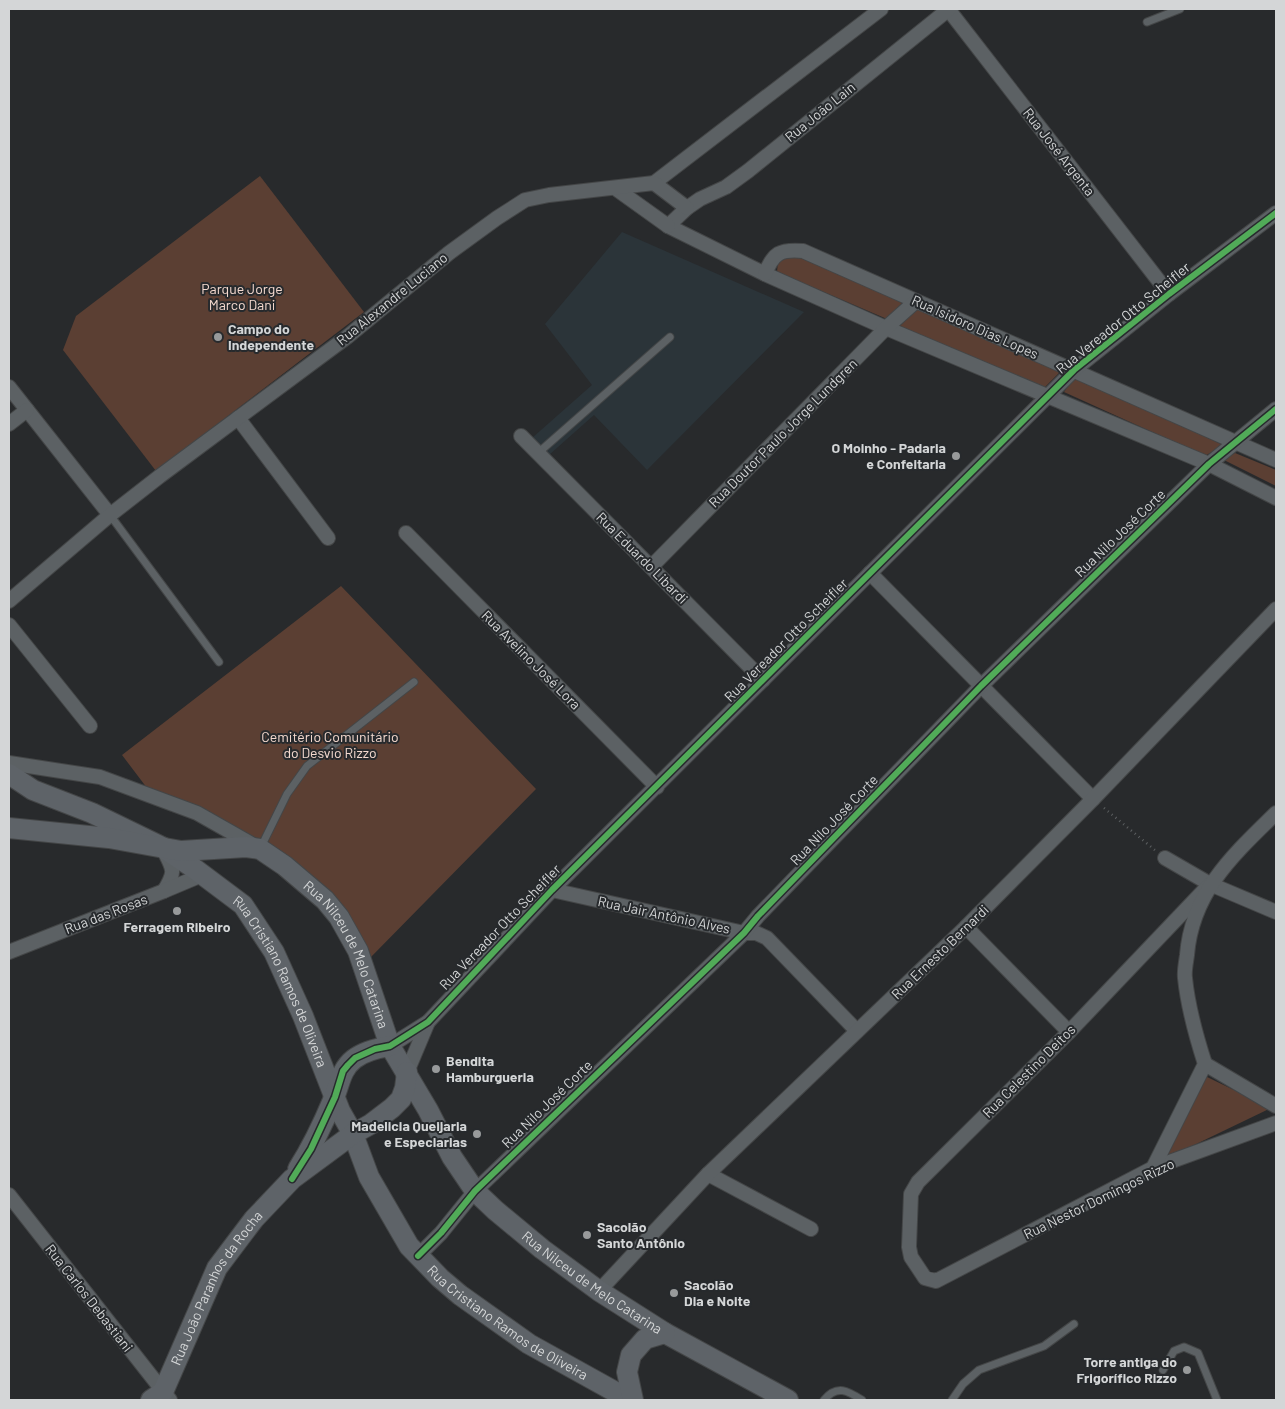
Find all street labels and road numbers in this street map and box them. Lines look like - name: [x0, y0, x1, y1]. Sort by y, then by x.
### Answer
- street label: Rua João Lain: [781, 78, 858, 145]
- street label: Rua José Argenta: [1020, 104, 1099, 199]
- street label: Rua Alexandre Luciano: [333, 249, 451, 349]
- street label: Rua Vereador Otto Scheifler: [1052, 258, 1193, 377]
- street label: Rua Isidoro Dias Lopes: [909, 291, 1041, 362]
- street label: Rua Doutor Paulo Jorge Lundgren: [705, 355, 861, 511]
- street label: Rua Nilo José Corte: [1071, 485, 1168, 580]
- street label: Rua Eduardo Libardi: [593, 508, 692, 607]
- street label: Rua Vereador Otto Scheifler: [720, 574, 851, 705]
- street label: Rua Avelino José Lora: [478, 607, 584, 713]
- street label: Rua Nilo José Corte: [786, 771, 881, 868]
- street label: Rua Vereador Otto Scheifler: [435, 860, 564, 993]
- street label: Rua Nilceu de Melo Catarina: [300, 877, 392, 1031]
- street label: Rua das Rosas: [62, 890, 150, 937]
- street label: Rua Cristiano Ramos de Oliveira: [230, 892, 331, 1070]
- street label: Rua Jair Antônio Alves: [596, 892, 732, 937]
- street label: Rua Ernesto Bernardi: [887, 901, 992, 1002]
- street label: Rua Celestino Deitos: [979, 1020, 1079, 1121]
- street label: Rua Nilo José Corte: [498, 1056, 595, 1151]
- street label: Rua Nestor Domingos Rizzo: [1021, 1155, 1177, 1243]
- street label: Rua João Paranhos da Rocha: [167, 1207, 266, 1368]
- street label: Rua Nilceu de Melo Catarina: [519, 1227, 666, 1337]
- street label: Rua Carlos Debastiani: [42, 1241, 137, 1355]
- street label: Rua Cristiano Ramos de Oliveira: [424, 1261, 591, 1383]

